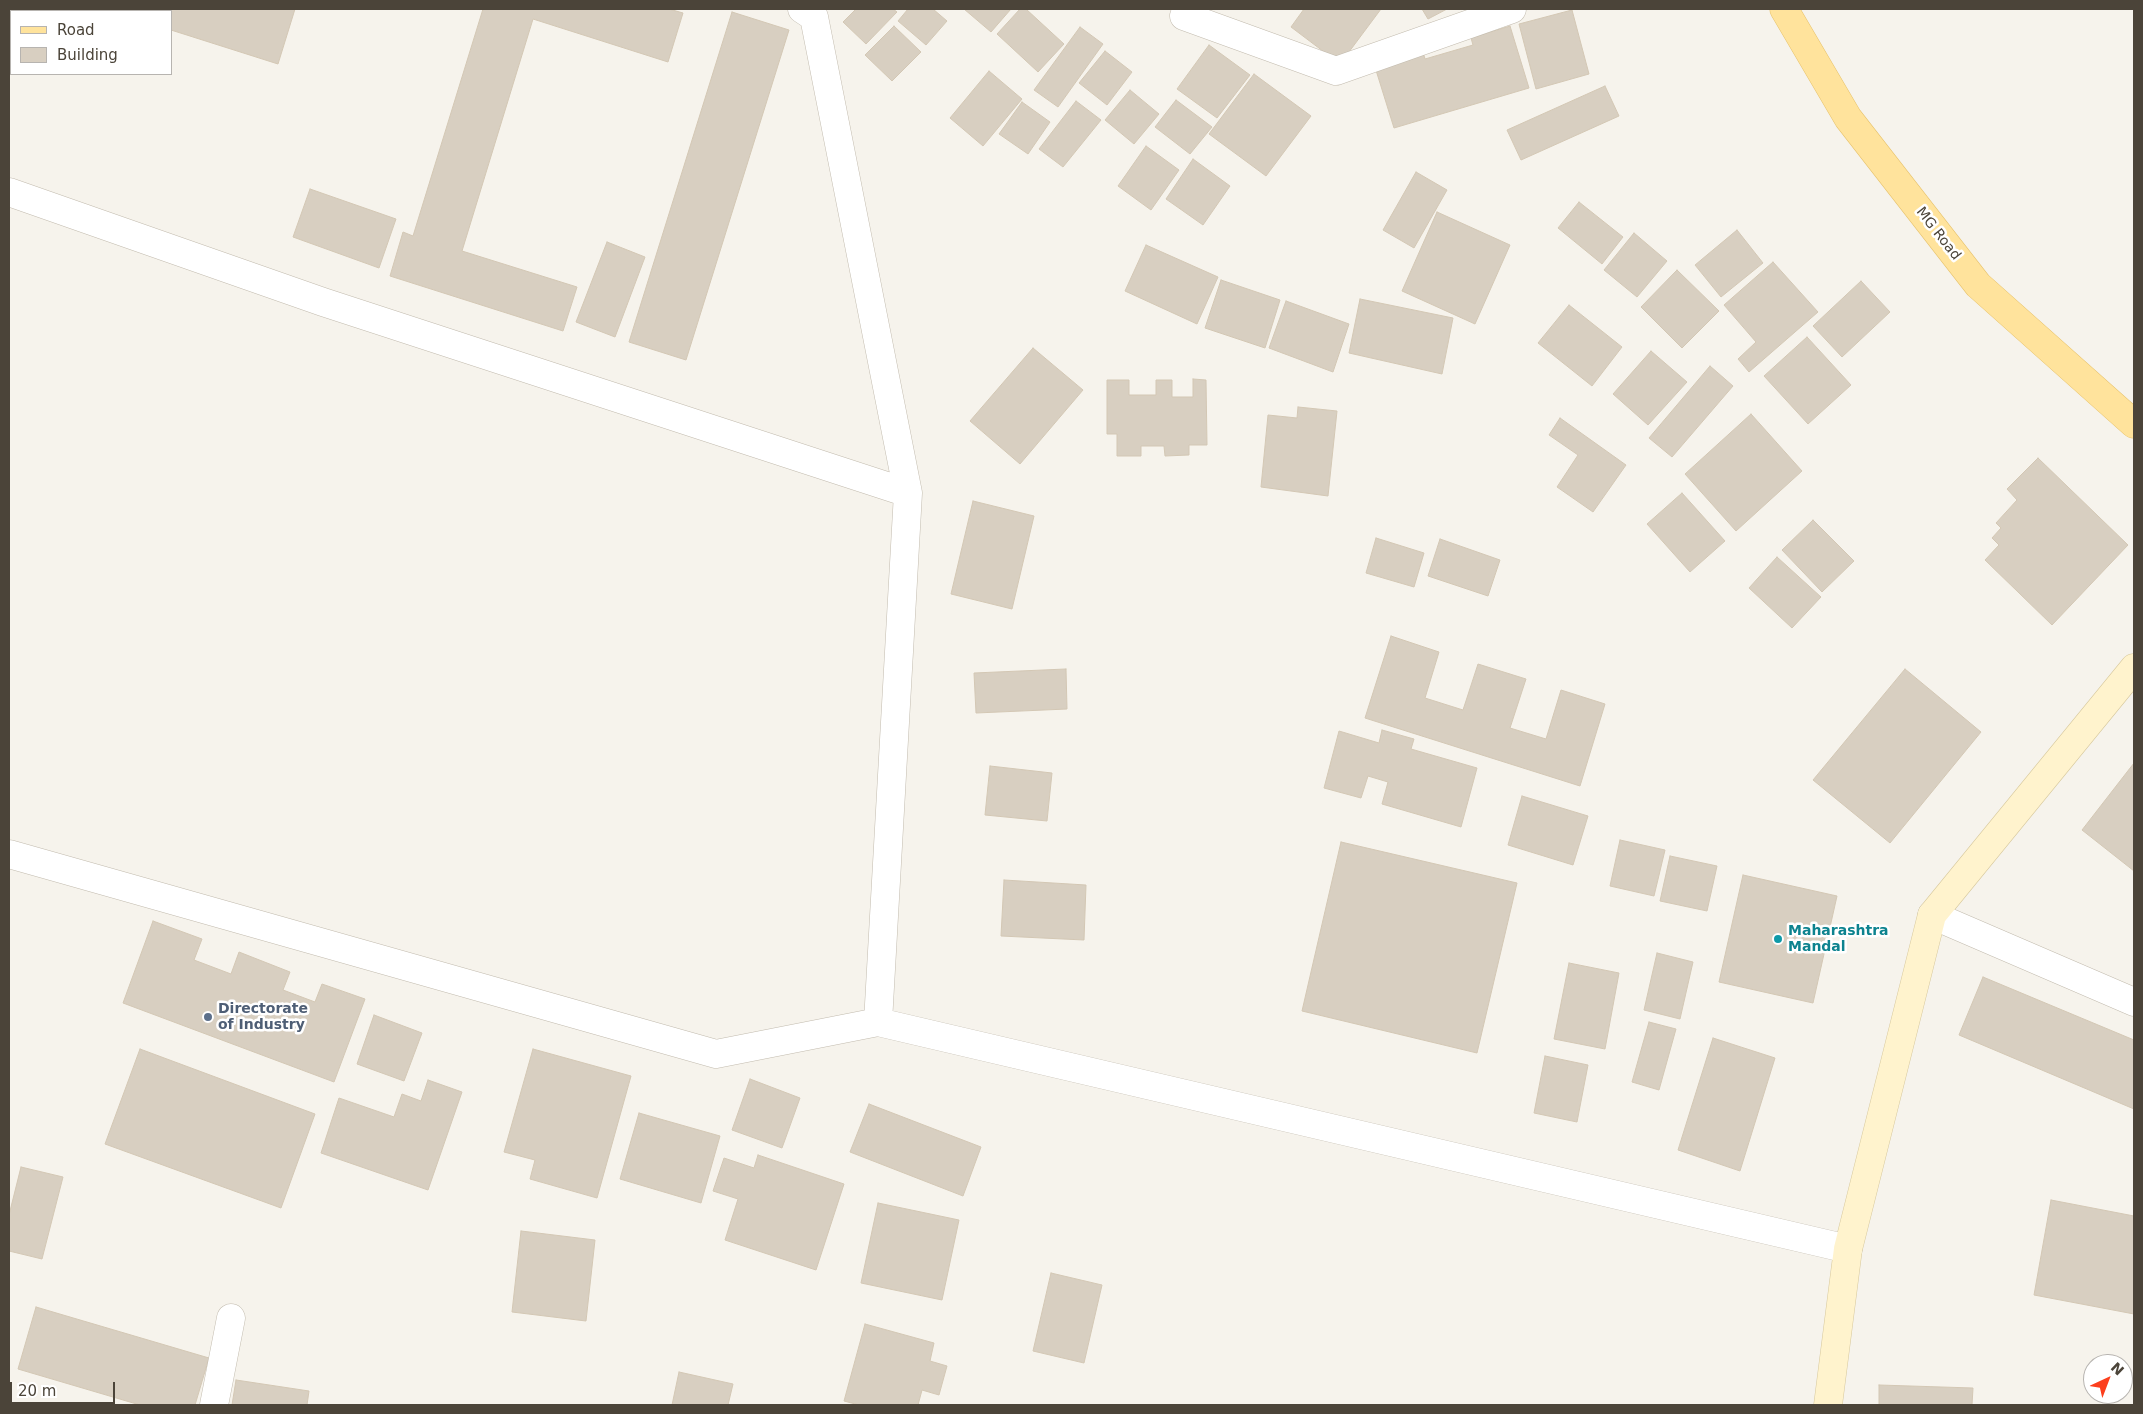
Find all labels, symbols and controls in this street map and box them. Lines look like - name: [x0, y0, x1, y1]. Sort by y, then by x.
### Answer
- legend: [10, 10, 172, 75]
- text: Road: [57, 21, 95, 39]
- text: Building: [57, 46, 118, 64]
- street label: MG Road: [1912, 204, 1964, 264]
- place label: Maharashtra Mandal: [1788, 923, 1888, 956]
- marker: Maharashtra Mandal: [1772, 933, 1784, 945]
- place label: Directorate of Industry: [218, 1001, 308, 1034]
- marker: Directorate of Industry: [202, 1011, 214, 1023]
- north arrow: [2083, 1354, 2133, 1404]
- text: N: [2108, 1359, 2127, 1379]
- scale bar: [12, 1372, 118, 1404]
- text: 20 m: [18, 1382, 56, 1400]

